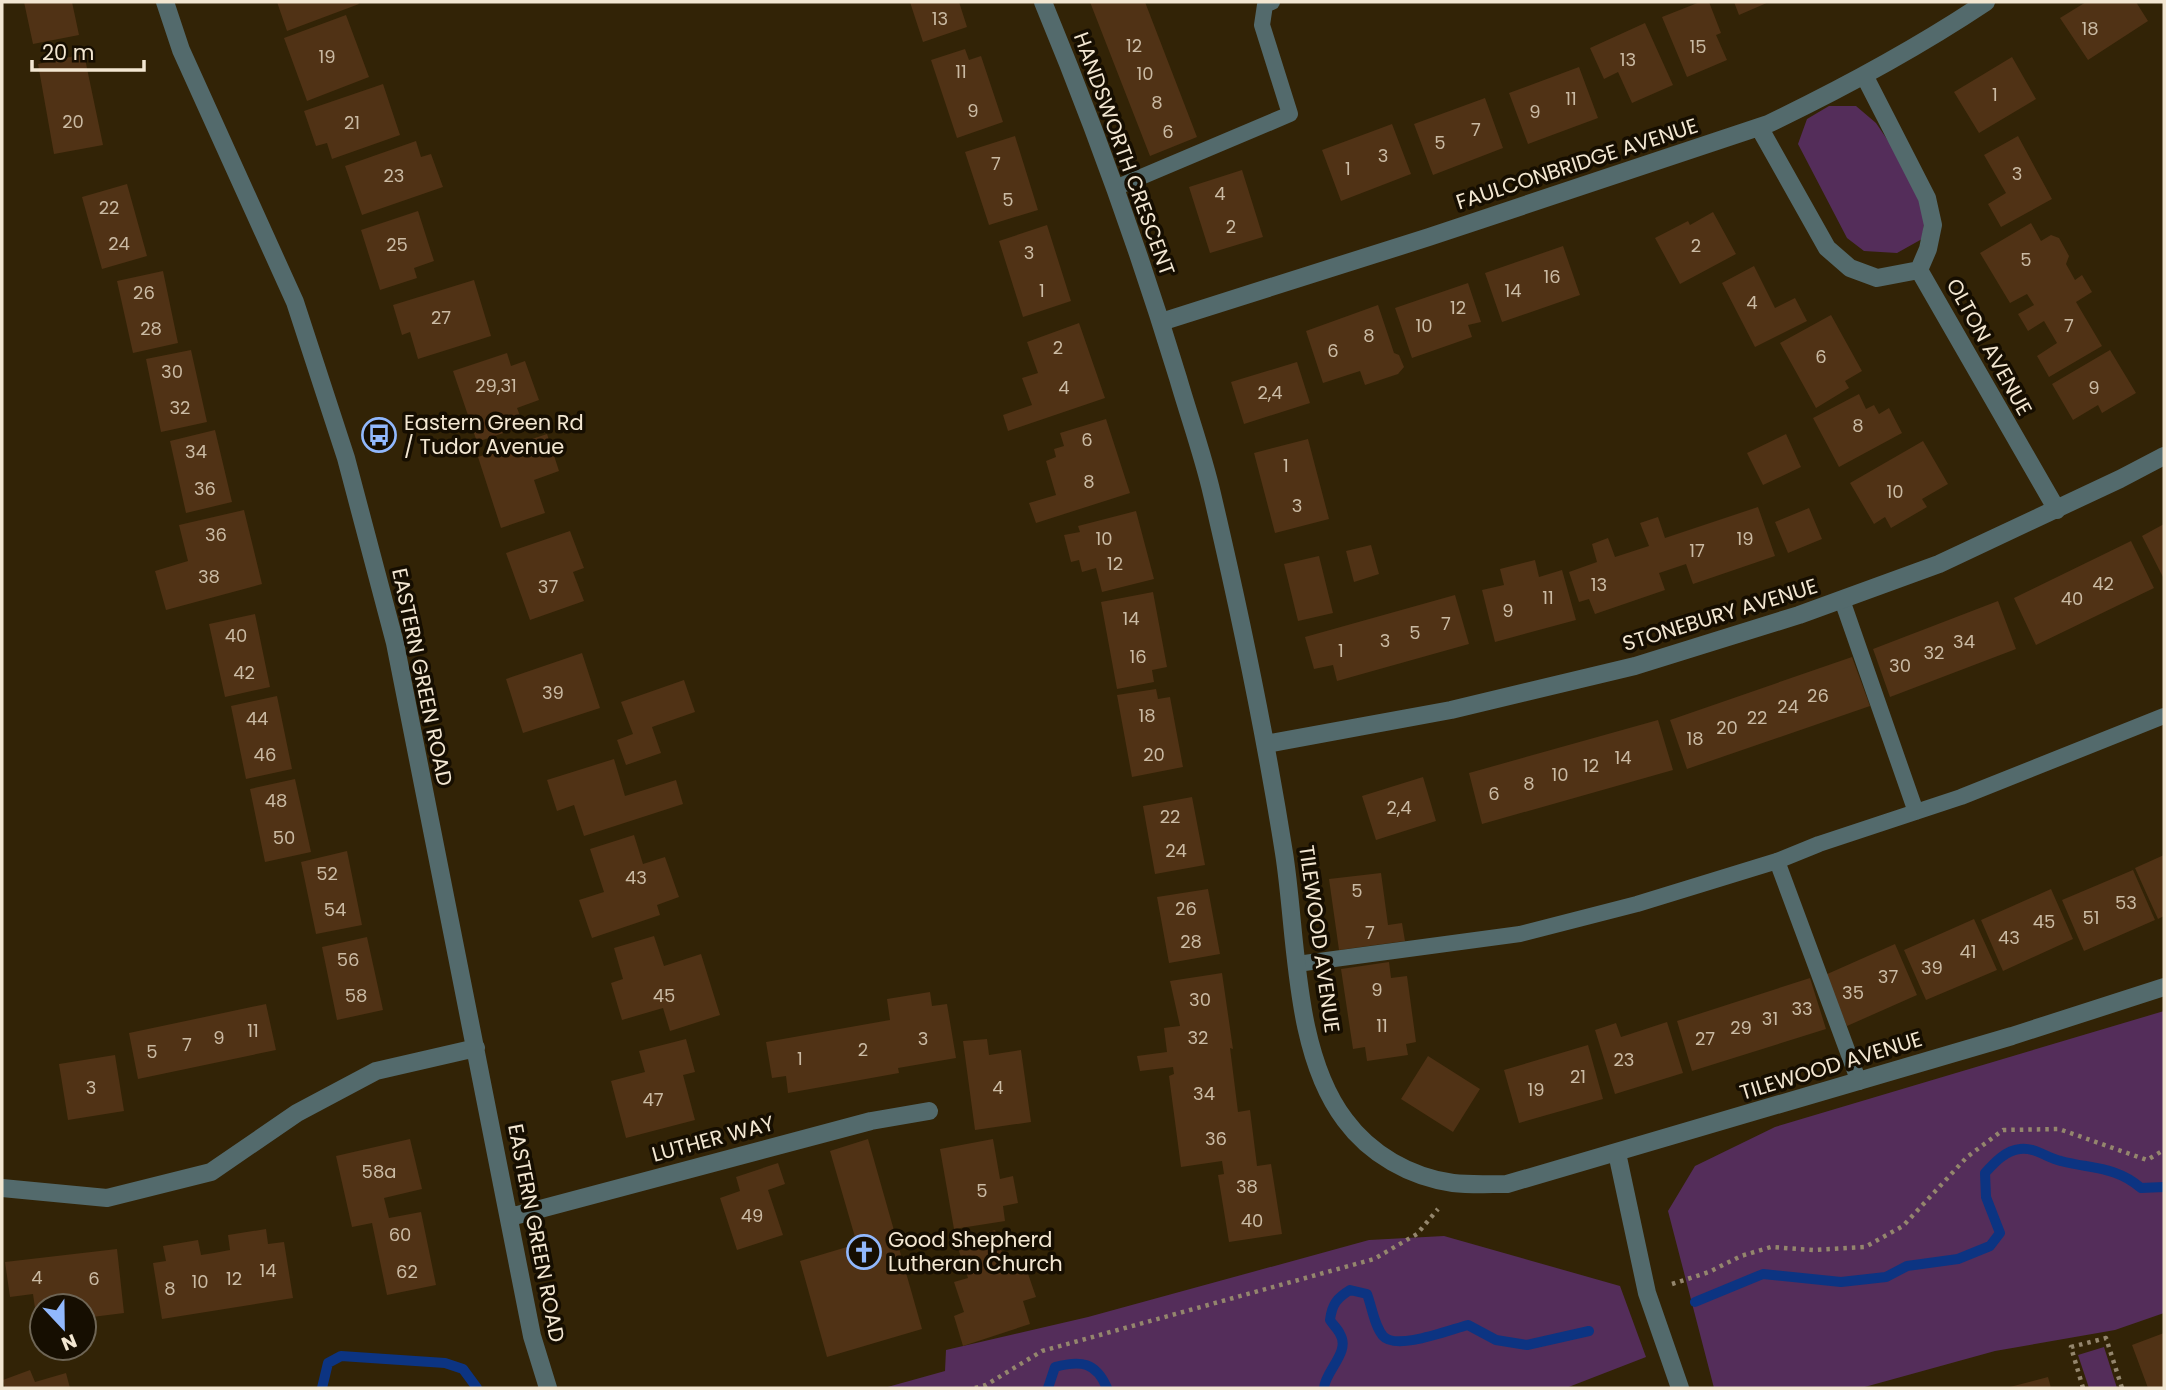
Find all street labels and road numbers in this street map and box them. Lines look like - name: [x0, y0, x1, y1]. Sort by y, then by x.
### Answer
- street label: HANDSWORTH CRESCENT: [1067, 28, 1182, 280]
- street label: FAULCONBRIDGE AVENUE: [1452, 111, 1701, 216]
- street label: OLTON AVENUE: [1940, 273, 2039, 421]
- street label: EASTERN GREEN ROAD: [385, 565, 460, 788]
- street label: STONEBURY AVENUE: [1619, 571, 1821, 658]
- street label: TILEWOOD AVENUE: [1292, 843, 1347, 1035]
- street label: TILEWOOD AVENUE: [1736, 1024, 1926, 1107]
- street label: LUTHER WAY: [649, 1108, 777, 1169]
- street label: EASTERN GREEN ROAD: [501, 1121, 572, 1345]

